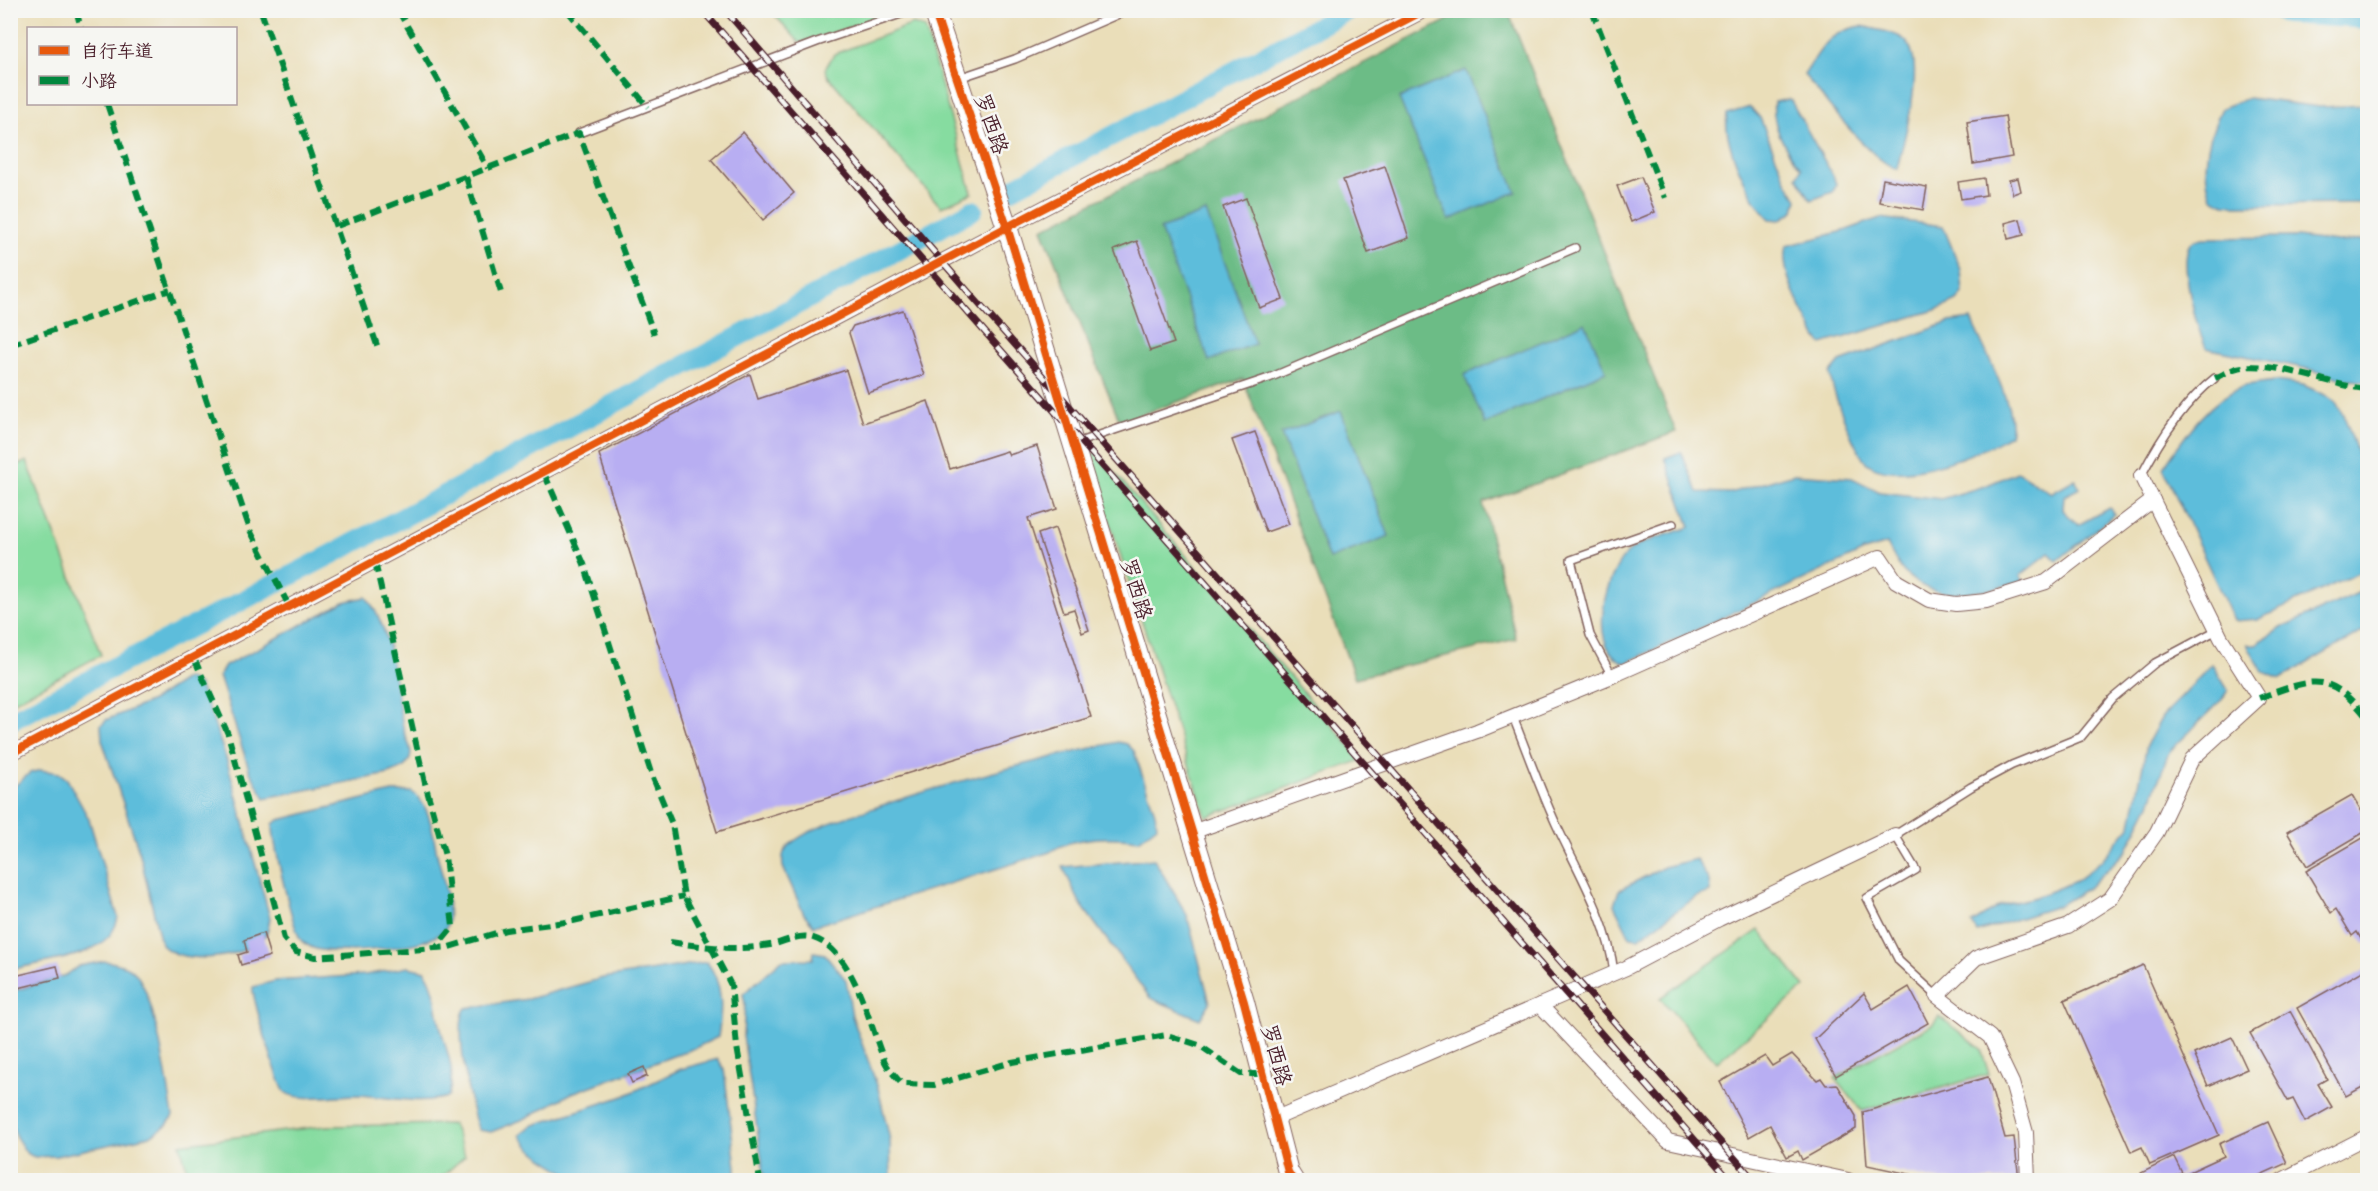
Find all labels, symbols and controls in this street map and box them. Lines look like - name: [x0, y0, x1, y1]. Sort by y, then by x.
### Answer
- legend: [27, 27, 237, 105]
- text: 自行车道: [81, 40, 153, 63]
- text: 小路: [81, 70, 117, 93]
- street label: 罗西路: [968, 90, 1014, 158]
- street label: 罗西路: [1114, 555, 1158, 623]
- street label: 罗西路: [1255, 1021, 1297, 1089]

